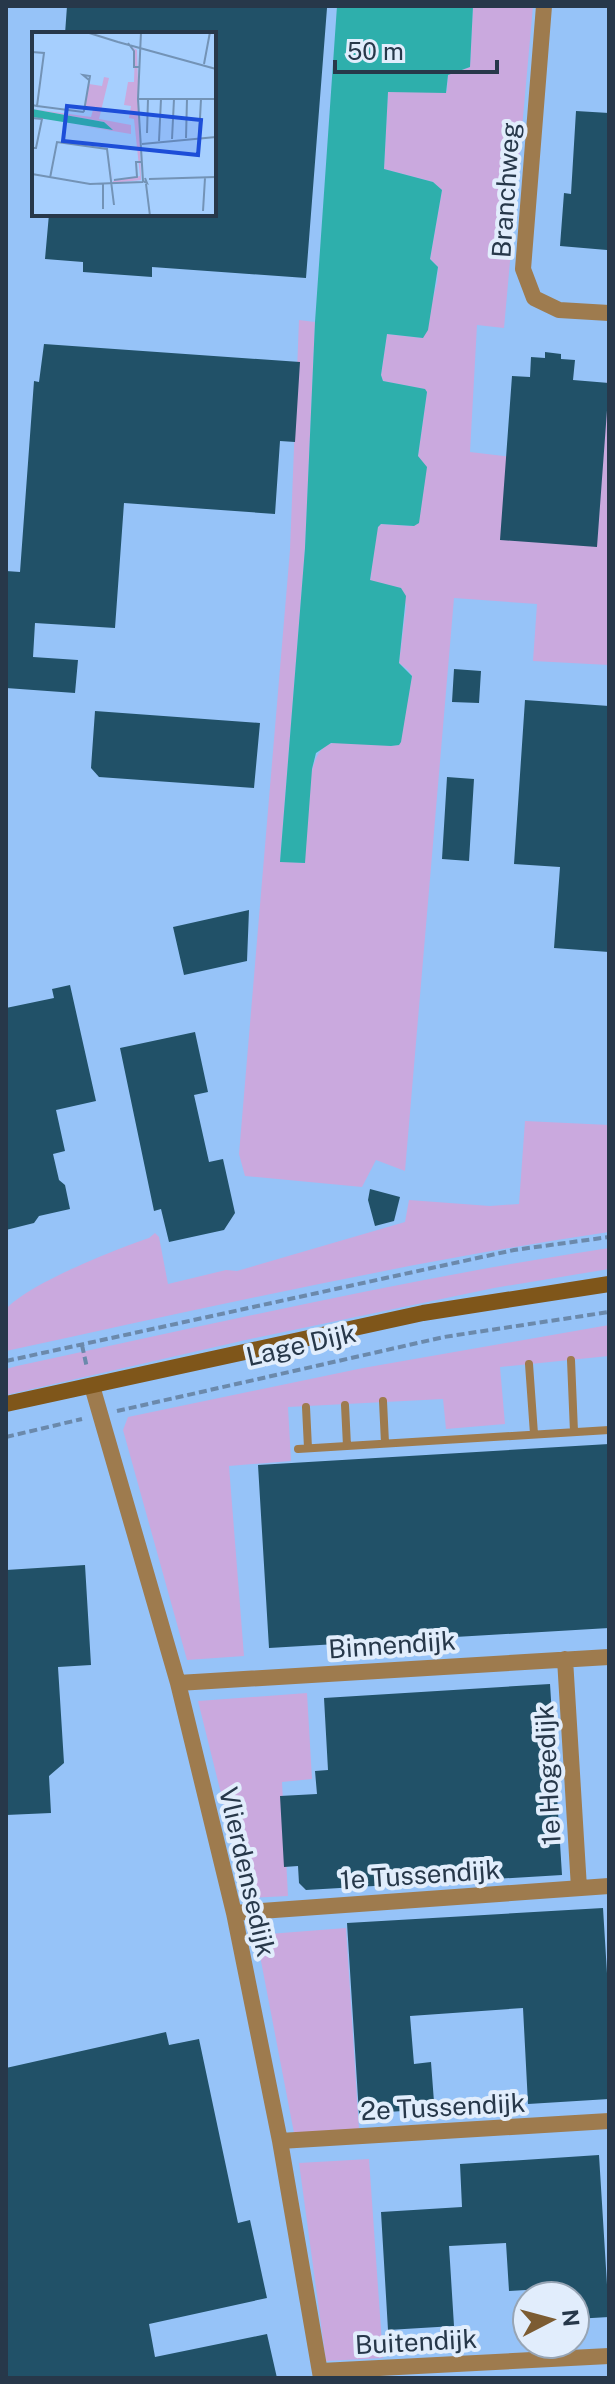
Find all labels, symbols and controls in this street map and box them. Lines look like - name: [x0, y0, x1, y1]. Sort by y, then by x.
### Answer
- scale bar: [335, 24, 497, 74]
- inset map: [32, 32, 216, 216]
- text: 50 m: [347, 37, 404, 65]
- street label: Branchweg: [485, 121, 526, 259]
- street label: Lage Dijk: [243, 1317, 359, 1372]
- street label: Binnendijk: [327, 1625, 457, 1664]
- street label: 1e Hogedijk: [528, 1704, 567, 1846]
- street label: Vlierdensedijk: [213, 1784, 282, 1960]
- street label: 1e Tussendijk: [339, 1853, 501, 1896]
- street label: 2e Tussendijk: [360, 2087, 526, 2126]
- north arrow: [511, 2280, 591, 2360]
- text: N: [557, 2308, 585, 2328]
- street label: Buitendijk: [354, 2323, 478, 2360]

